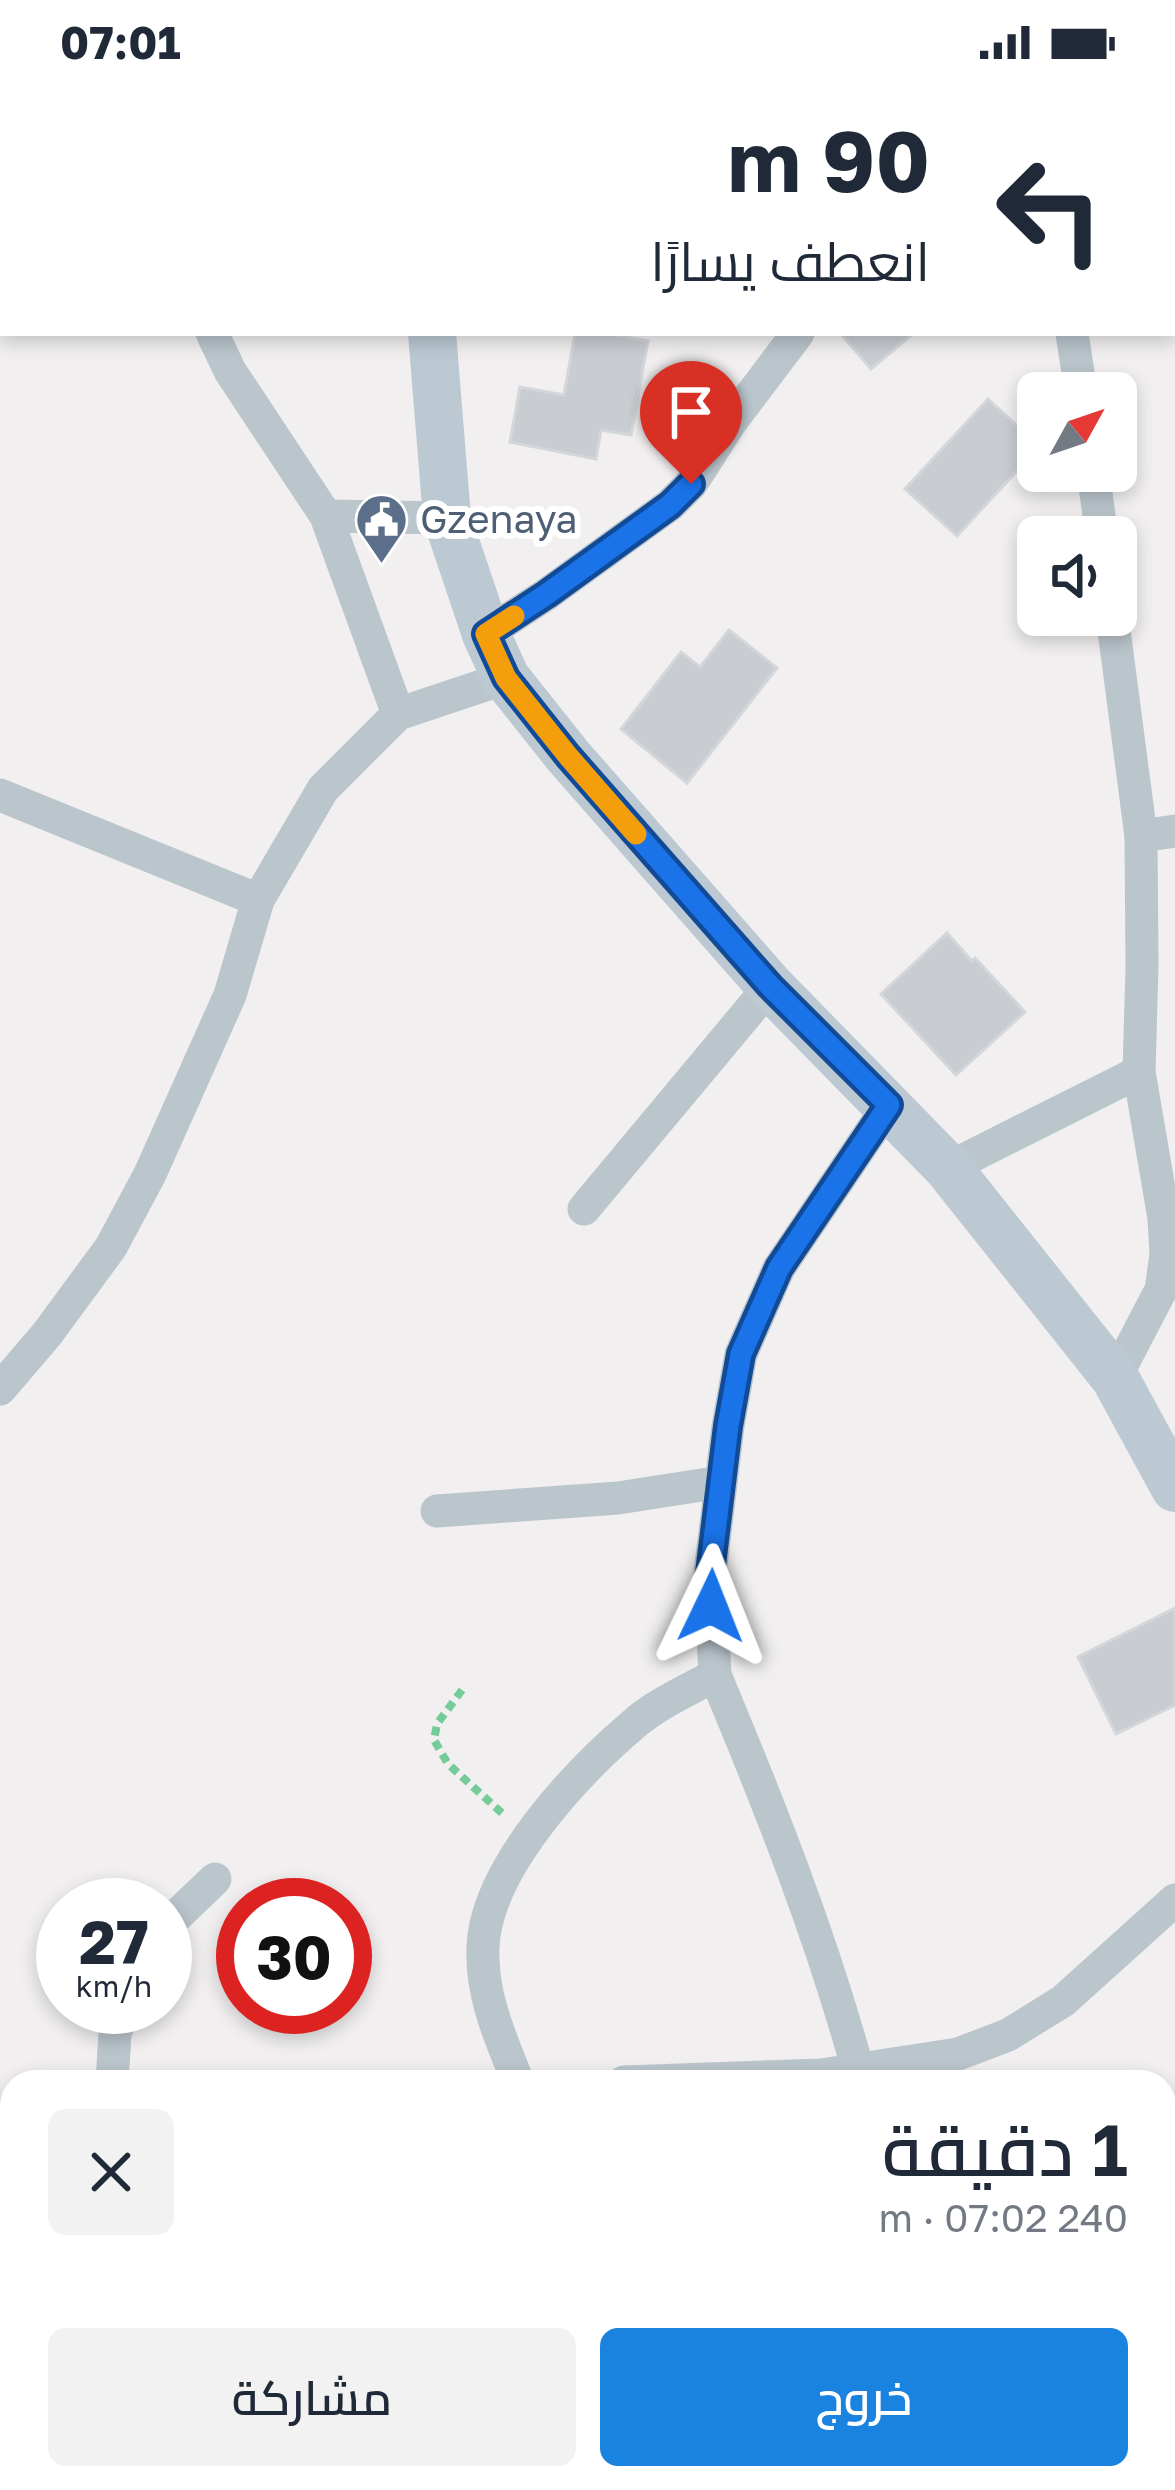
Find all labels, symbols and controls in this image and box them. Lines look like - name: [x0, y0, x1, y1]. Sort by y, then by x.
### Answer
- text: 07:01: [60, 15, 181, 69]
- text: 90 m: [728, 110, 930, 210]
- icon: left: [972, 132, 1128, 288]
- text: انعطف يسارًا: [650, 228, 930, 293]
- pin: [640, 361, 742, 484]
- north arrow: [1017, 372, 1137, 492]
- map controls: [1017, 372, 1137, 636]
- icon: arrive: [658, 379, 724, 445]
- public building icon: Gzenaya: [353, 491, 409, 565]
- place label: Gzenaya: [420, 495, 578, 542]
- button: sound: [1017, 516, 1137, 636]
- position arrow: [648, 1543, 774, 1669]
- speed limit sign: 30: [216, 1878, 372, 2034]
- text: 27: [79, 1905, 149, 1977]
- text: km/h: [76, 1968, 152, 2004]
- text: 1 دقيقة: [882, 2105, 1128, 2192]
- button: close: [48, 2109, 174, 2235]
- text: 240 m · 07:02: [879, 2194, 1128, 2241]
- button: مشاركة: [48, 2328, 576, 2466]
- button: خروج: [600, 2328, 1128, 2466]

